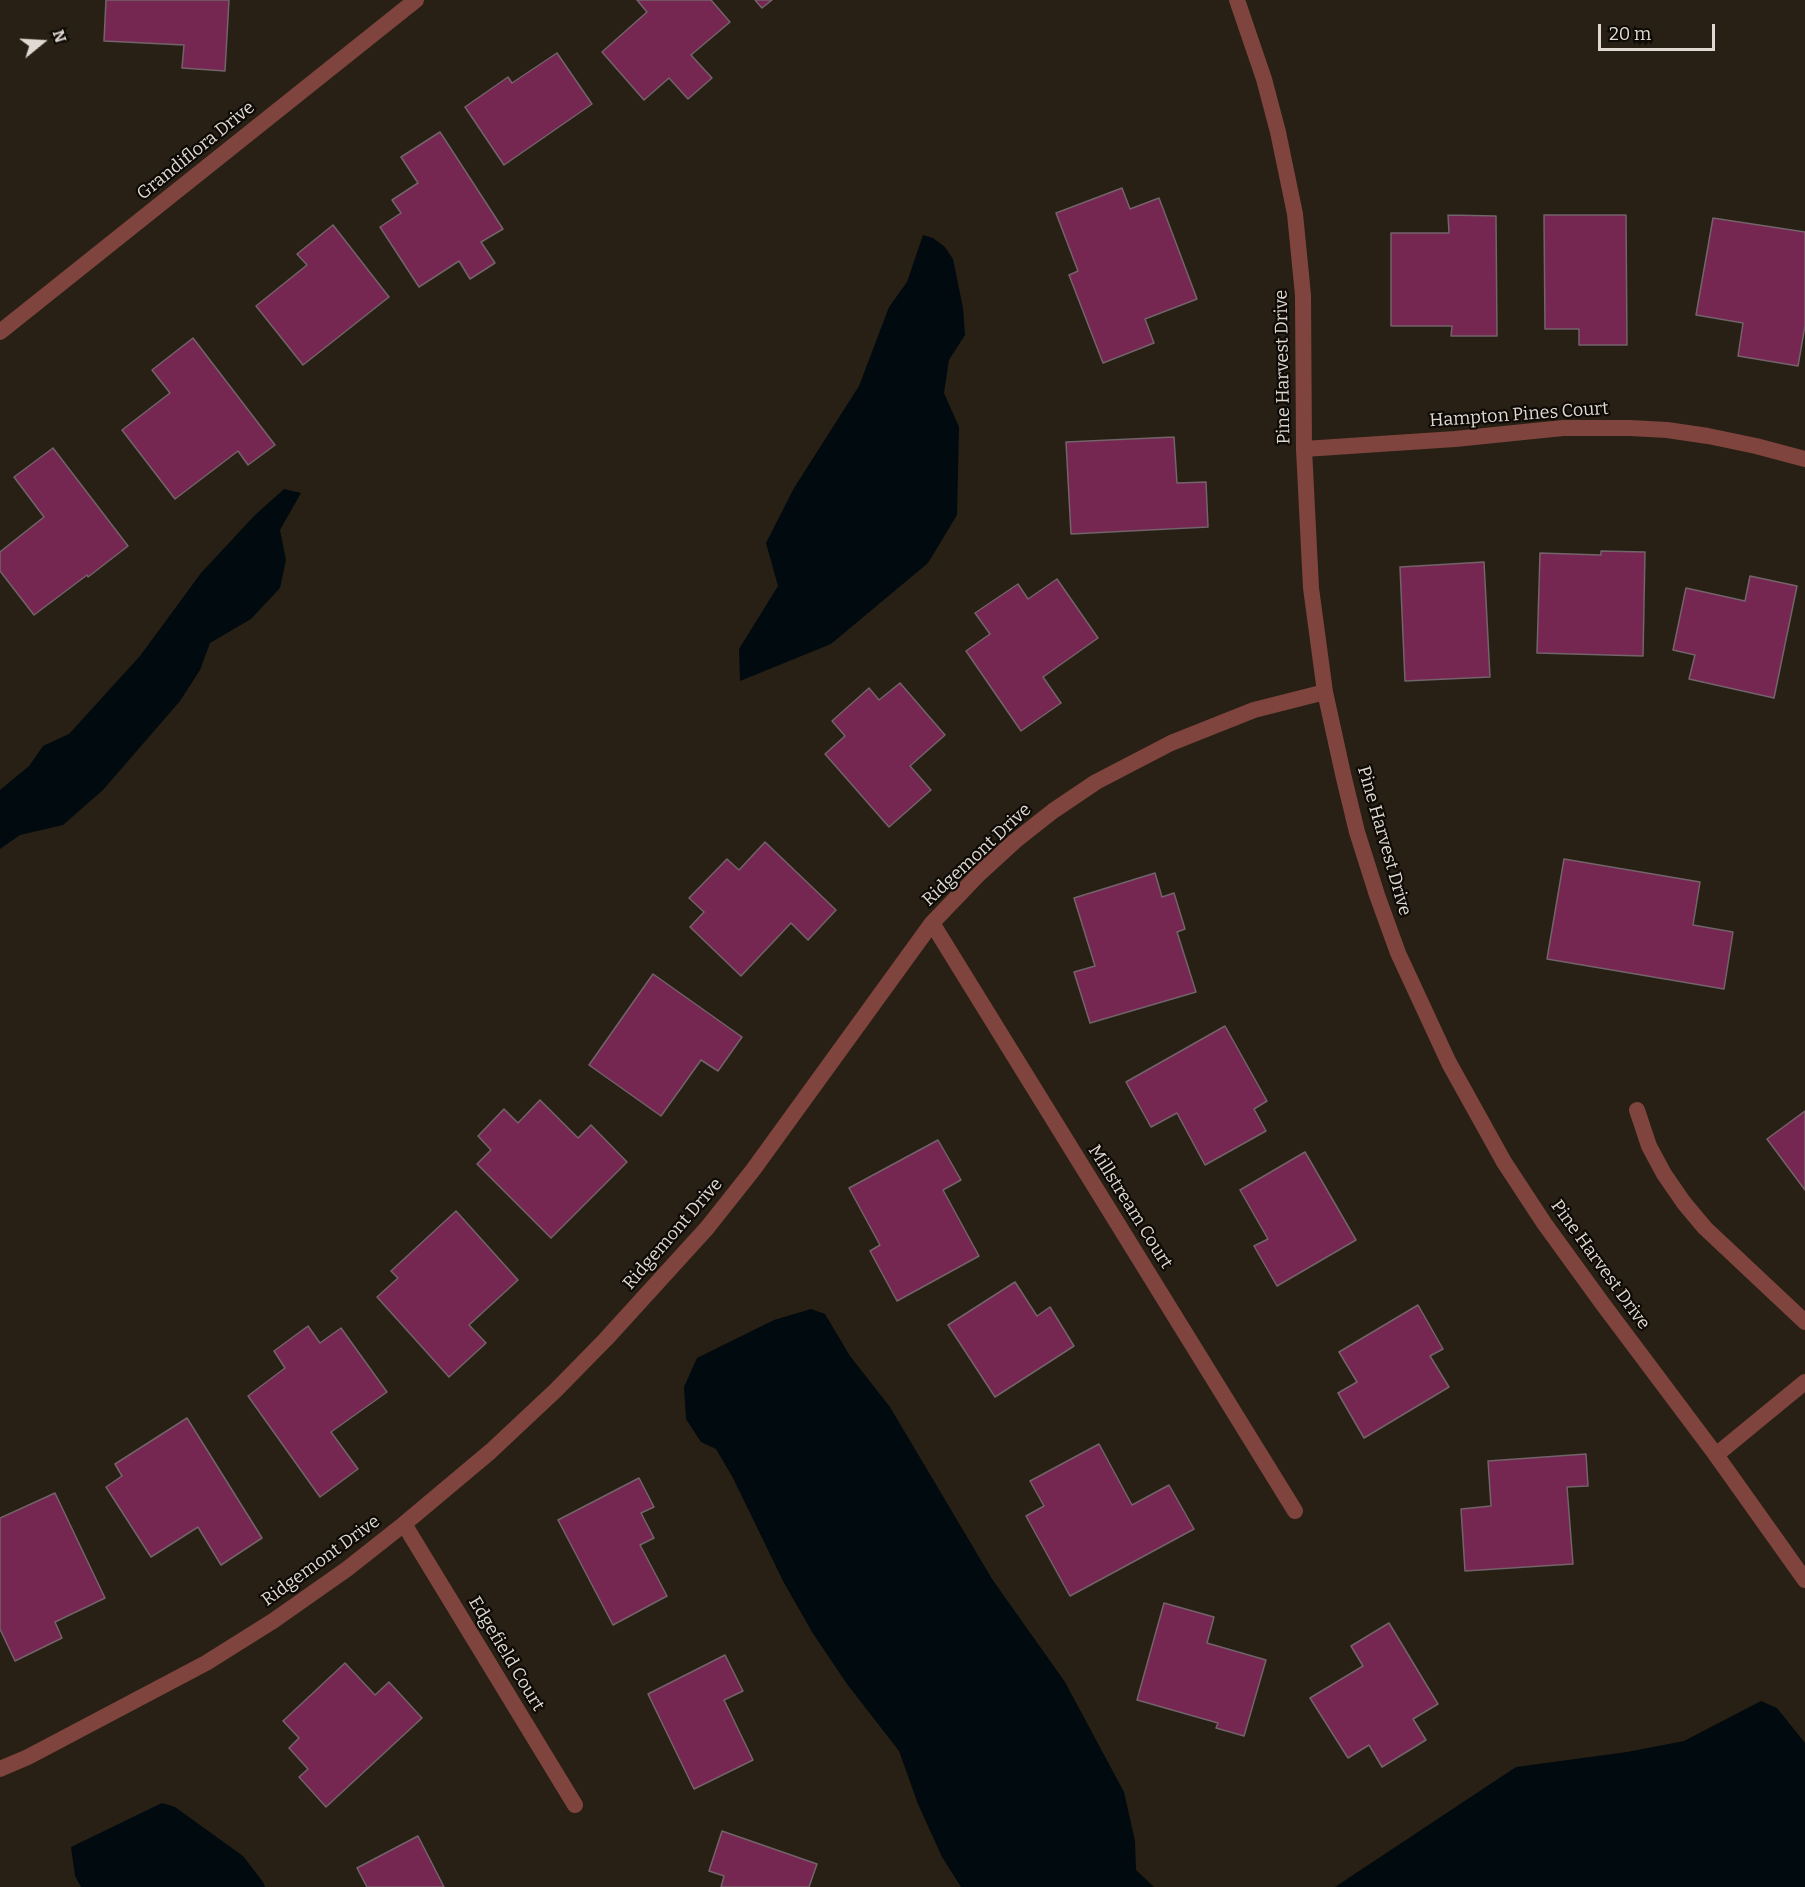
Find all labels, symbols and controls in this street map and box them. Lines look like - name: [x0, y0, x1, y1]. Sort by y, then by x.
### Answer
- north arrow: [12, 12, 72, 72]
- scale bar: [1601, 12, 1718, 50]
- text: 20 m: [1609, 23, 1651, 45]
- text: N: [49, 27, 71, 45]
- street label: Grandiflora Drive: [133, 97, 259, 205]
- street label: Pine Harvest Drive: [1271, 289, 1295, 445]
- street label: Hampton Pines Court: [1429, 398, 1609, 432]
- street label: Pine Harvest Drive: [1352, 764, 1416, 918]
- street label: Ridgemont Drive: [918, 799, 1036, 911]
- street label: Millstream Court: [1083, 1141, 1177, 1273]
- street label: Ridgemont Drive: [619, 1174, 727, 1294]
- street label: Pine Harvest Drive: [1546, 1196, 1654, 1334]
- street label: Ridgemont Drive: [258, 1511, 384, 1611]
- street label: Edgefield Court: [463, 1593, 549, 1715]

